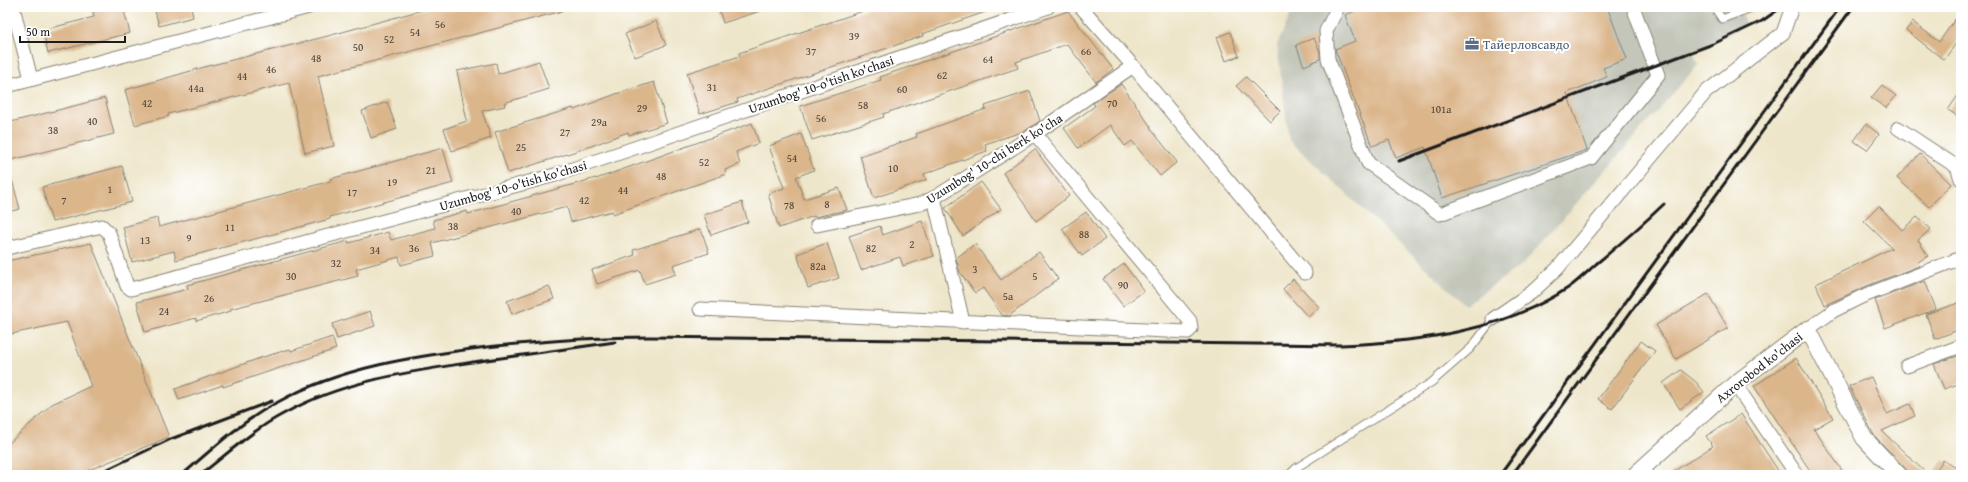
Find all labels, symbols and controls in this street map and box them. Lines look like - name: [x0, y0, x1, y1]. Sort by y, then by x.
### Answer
- house number: 56: [435, 16, 445, 32]
- scale bar: [20, 18, 125, 44]
- text: 50 m: [26, 23, 50, 40]
- house number: 54: [410, 24, 420, 40]
- house number: 39: [849, 28, 859, 44]
- house number: 52: [384, 31, 394, 47]
- place label: Тайерловсавдо: [1483, 35, 1570, 54]
- office icon: Тайерловсавдо: [1464, 36, 1480, 52]
- house number: 50: [353, 39, 363, 55]
- house number: 37: [806, 43, 816, 59]
- house number: 66: [1081, 43, 1091, 59]
- house number: 48: [311, 50, 321, 66]
- street label: Uzumbog' 10-o'tish ko'chasi: [746, 51, 897, 118]
- house number: 64: [983, 51, 993, 67]
- house number: 46: [266, 61, 276, 77]
- house number: 62: [937, 67, 947, 83]
- house number: 44: [237, 68, 247, 84]
- house number: 31: [707, 79, 717, 95]
- house number: 44a: [188, 80, 205, 96]
- house number: 60: [897, 81, 907, 97]
- house number: 42: [142, 95, 152, 111]
- house number: 70: [1107, 95, 1117, 111]
- house number: 58: [858, 97, 868, 113]
- house number: 29: [637, 100, 647, 116]
- house number: 101a: [1430, 101, 1452, 117]
- street label: Uzumbog' 10-chi berk ko'cha: [923, 108, 1067, 208]
- house number: 56: [816, 110, 826, 126]
- house number: 40: [87, 113, 97, 129]
- house number: 29a: [591, 114, 608, 130]
- house number: 38: [48, 122, 58, 138]
- house number: 27: [560, 124, 570, 140]
- house number: 25: [516, 139, 526, 155]
- house number: 54: [787, 150, 797, 166]
- house number: 52: [699, 154, 709, 170]
- street label: Uzumbog' 10-o'tish ko'chasi: [437, 155, 589, 216]
- house number: 10: [888, 160, 898, 176]
- house number: 21: [426, 162, 436, 178]
- house number: 48: [656, 168, 666, 184]
- house number: 19: [387, 174, 397, 190]
- house number: 1: [107, 181, 113, 197]
- house number: 44: [618, 182, 628, 198]
- house number: 17: [347, 184, 357, 200]
- house number: 7: [61, 192, 67, 208]
- house number: 42: [579, 192, 589, 208]
- house number: 8: [824, 196, 830, 212]
- house number: 78: [784, 197, 794, 213]
- house number: 40: [511, 203, 521, 219]
- house number: 38: [448, 218, 458, 234]
- house number: 11: [225, 219, 235, 235]
- house number: 88: [1079, 226, 1089, 242]
- house number: 9: [186, 230, 192, 246]
- house number: 13: [140, 232, 150, 248]
- house number: 2: [909, 236, 915, 252]
- house number: 36: [409, 240, 419, 256]
- house number: 82: [866, 240, 876, 256]
- house number: 34: [370, 242, 380, 258]
- house number: 32: [331, 255, 341, 271]
- house number: 82a: [810, 258, 827, 274]
- house number: 3: [972, 261, 978, 277]
- house number: 30: [286, 268, 296, 284]
- house number: 5: [1032, 268, 1038, 284]
- house number: 90: [1118, 277, 1128, 293]
- house number: 5a: [1003, 288, 1014, 304]
- house number: 26: [204, 290, 214, 306]
- house number: 24: [159, 303, 169, 319]
- street label: Axrorobod ko'chasi: [1712, 327, 1807, 407]

